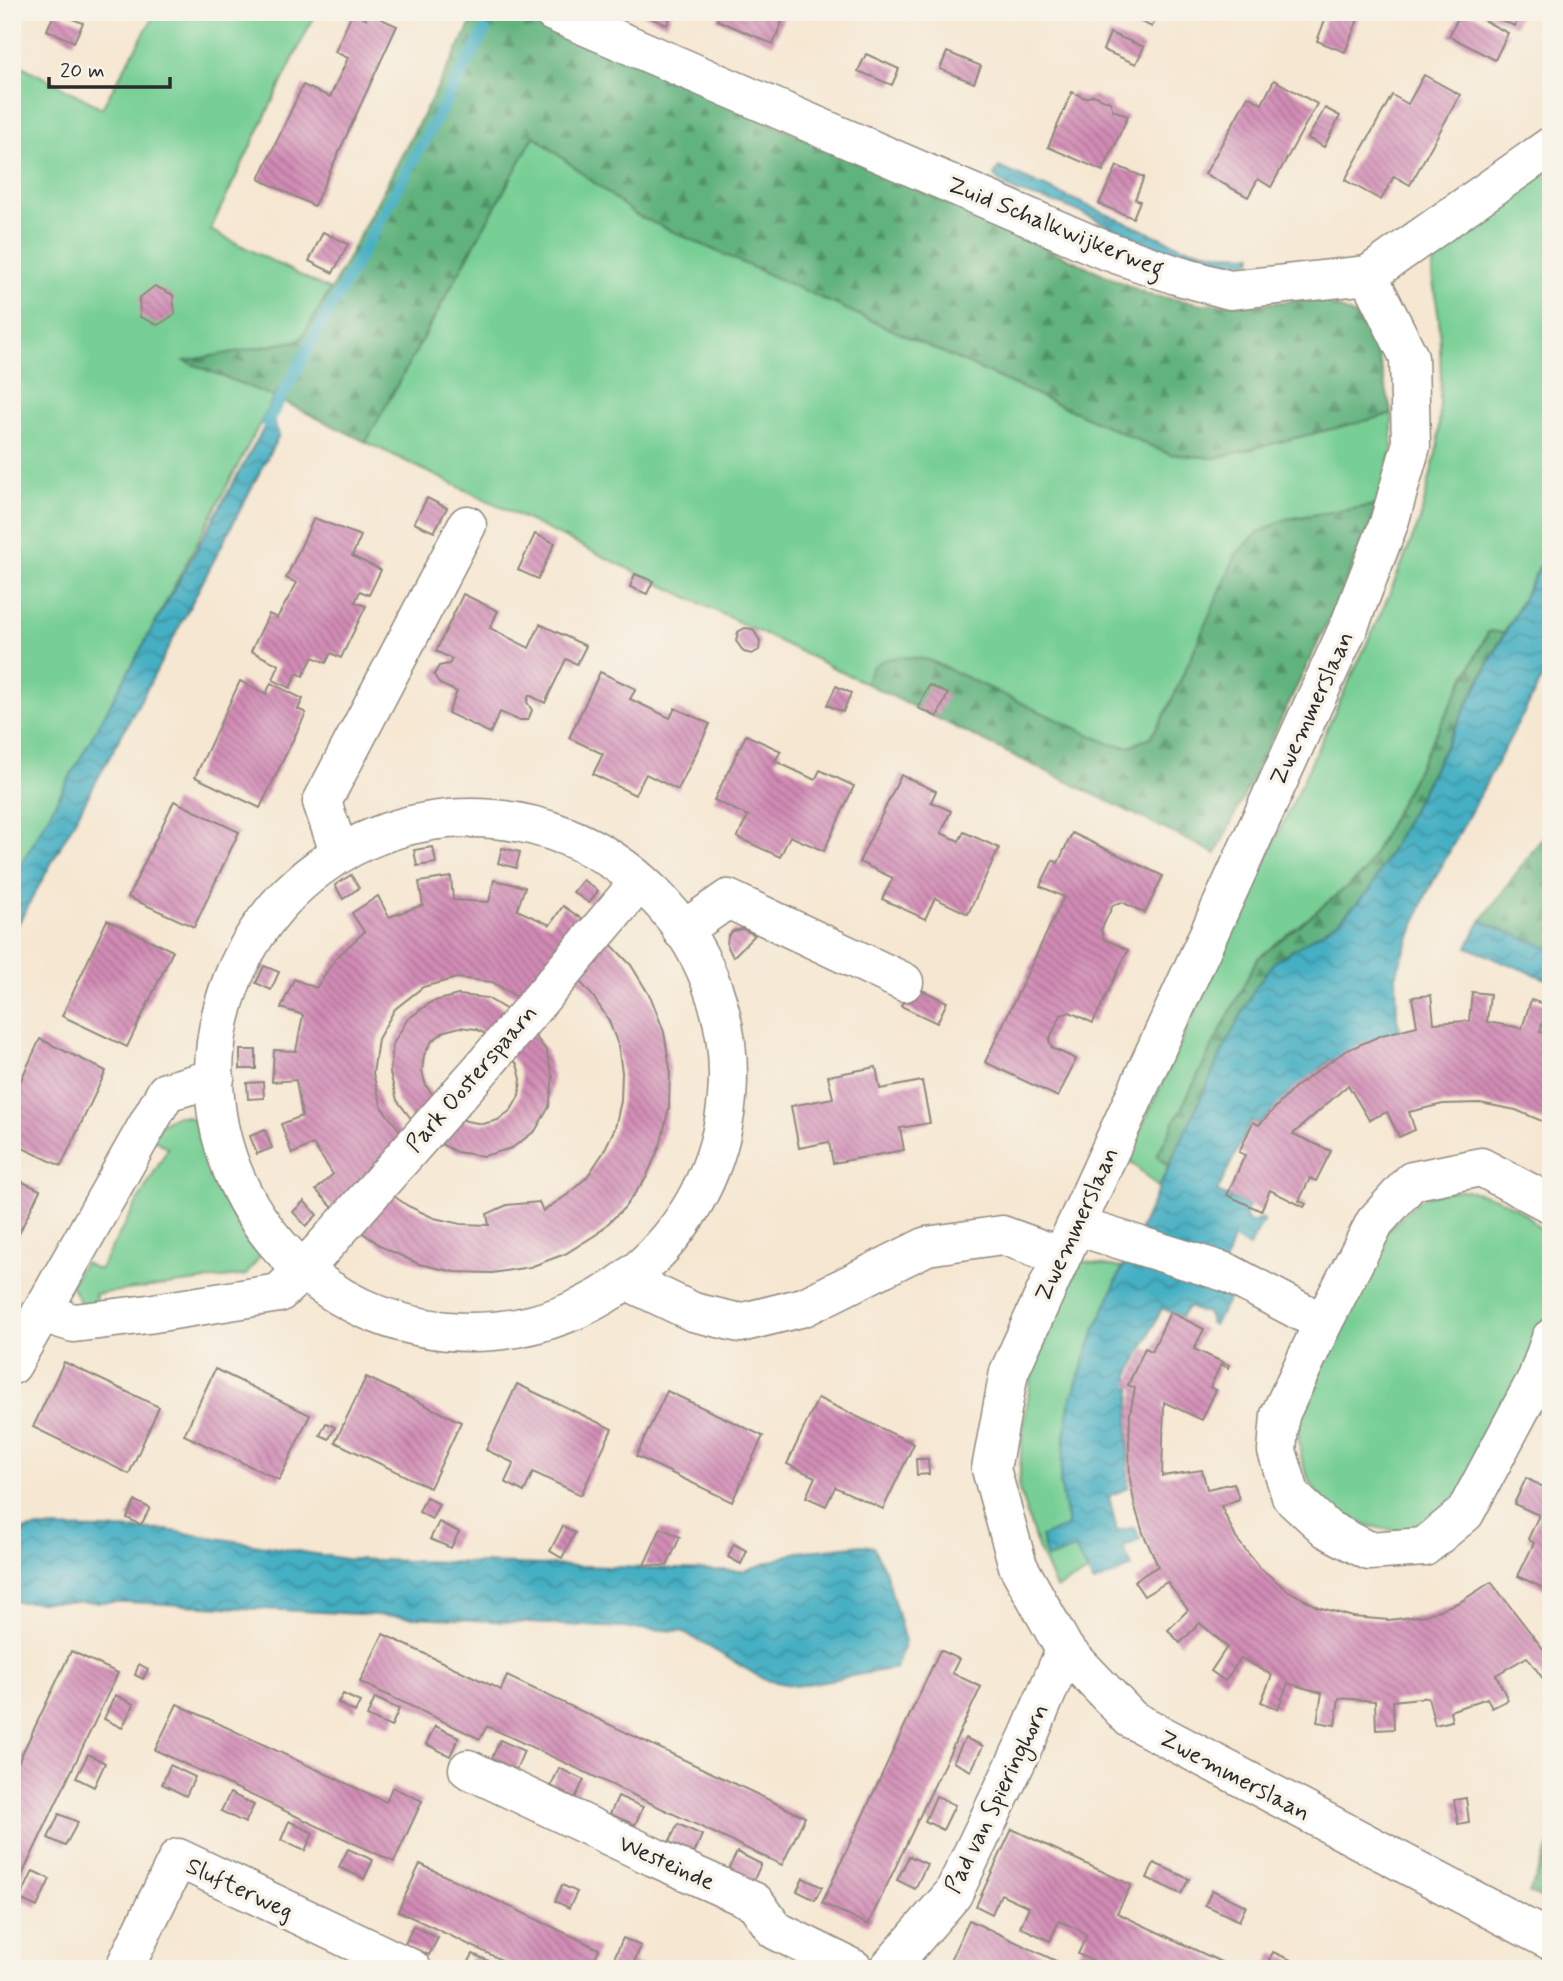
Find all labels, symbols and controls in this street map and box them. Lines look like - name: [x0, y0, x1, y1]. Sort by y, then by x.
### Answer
- scale bar: [49, 46, 170, 90]
- text: 20 m: [60, 57, 105, 85]
- street label: Zuid Schalkwijkerweg: [941, 170, 1168, 288]
- street label: Zwemmerslaan: [1263, 626, 1362, 791]
- street label: Park Oosterspaarn: [399, 999, 545, 1159]
- street label: Zwemmerslaan: [1028, 1142, 1127, 1307]
- street label: Pad van Spieringhorn: [938, 1699, 1059, 1899]
- street label: Zwemmerslaan: [1153, 1723, 1315, 1829]
- street label: Westeinde: [614, 1829, 719, 1898]
- street label: Slufterweg: [181, 1851, 298, 1928]

